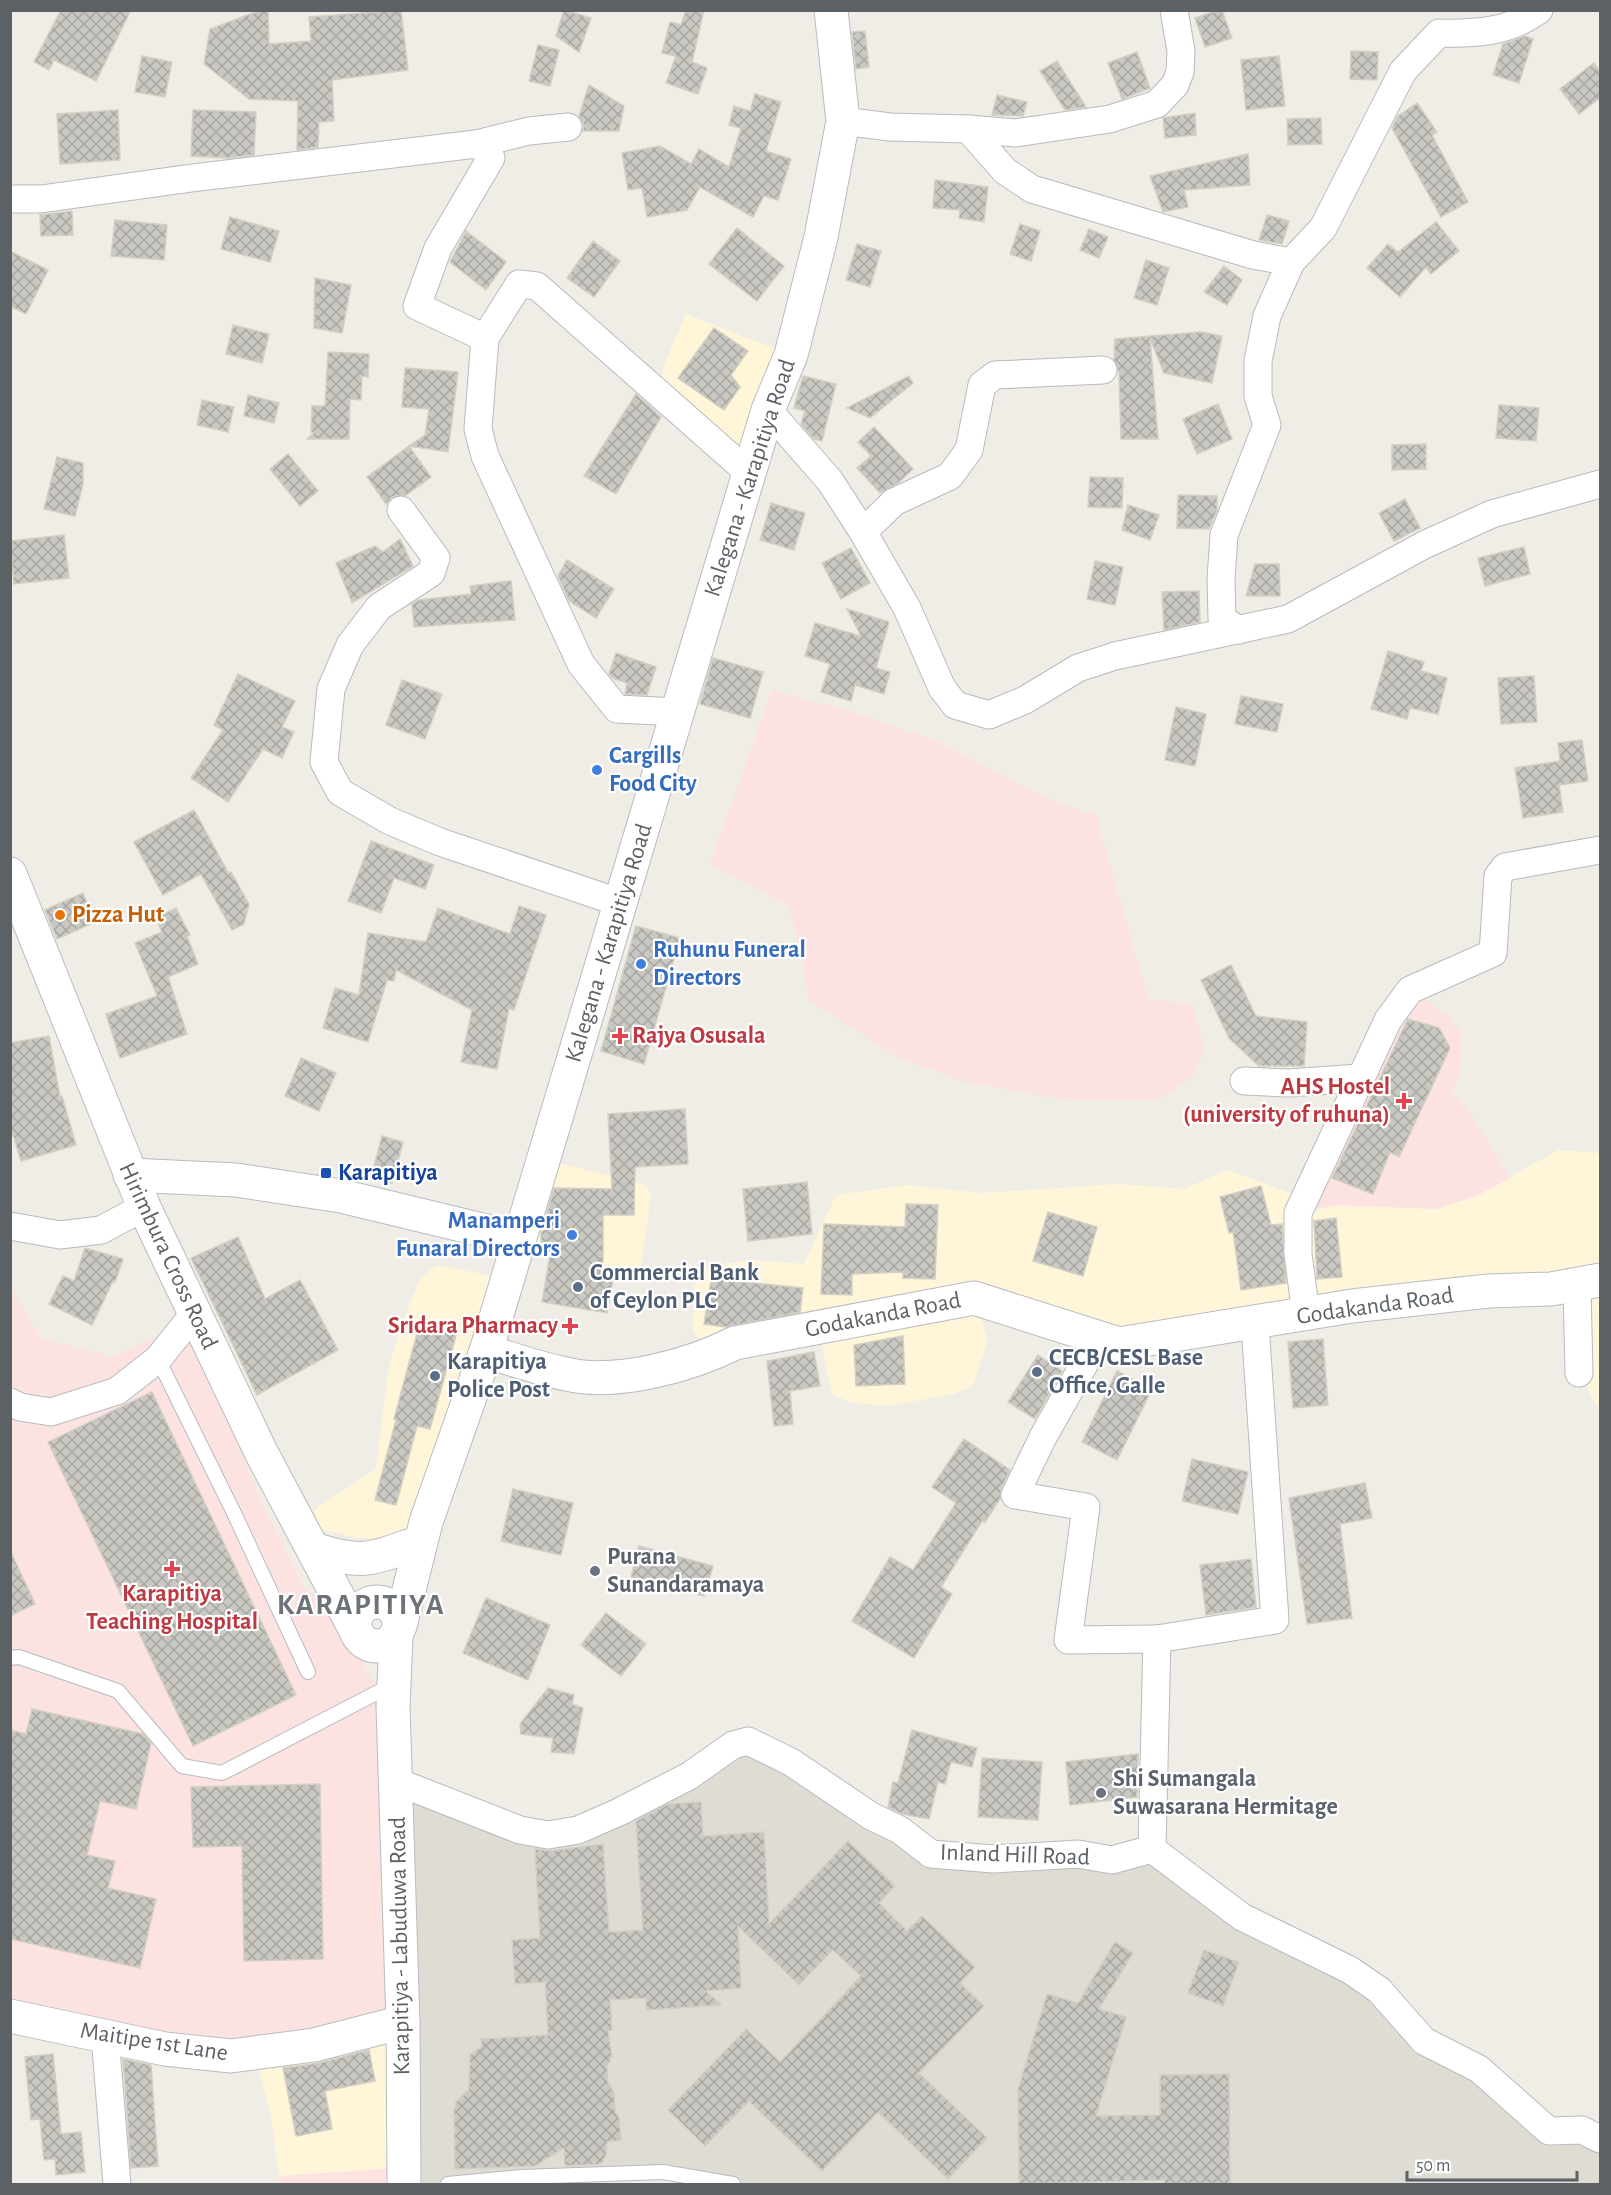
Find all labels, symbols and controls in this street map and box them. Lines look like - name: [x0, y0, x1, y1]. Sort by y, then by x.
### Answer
- street label: Kalegana - Karapitiya Road: [700, 356, 800, 600]
- place label: Cargills Food City: [609, 744, 697, 796]
- marker: Cargills Food City: [590, 763, 604, 777]
- street label: Kalegana - Karapitiya Road: [561, 821, 657, 1065]
- place label: Pizza Hut: [72, 903, 164, 927]
- marker: Pizza Hut: [53, 908, 67, 922]
- place label: Ruhunu Funeral Directors: [653, 938, 806, 990]
- marker: Ruhunu Funeral Directors: [634, 957, 648, 971]
- place label: Rajya Osusala: [632, 1024, 766, 1048]
- marker: Rajya Osusala: [613, 1029, 627, 1043]
- place label: AHS Hostel (university of ruhuna): [1183, 1075, 1390, 1127]
- marker: AHS Hostel (university of ruhuna): [1395, 1092, 1413, 1110]
- street label: Hirimbura Cross Road: [114, 1159, 222, 1353]
- place label: Karapitiya: [338, 1161, 438, 1185]
- marker: Karapitiya: [319, 1166, 333, 1180]
- place label: Manamperi Funaral Directors: [396, 1209, 560, 1261]
- marker: Manamperi Funaral Directors: [565, 1228, 579, 1242]
- place label: Commercial Bank of Ceylon PLC: [590, 1261, 759, 1313]
- marker: Commercial Bank of Ceylon PLC: [571, 1280, 585, 1294]
- street label: Godakanda Road: [1295, 1283, 1455, 1329]
- street label: Godakanda Road: [803, 1288, 963, 1342]
- place label: Sridara Pharmacy: [388, 1314, 558, 1338]
- marker: Sridara Pharmacy: [563, 1319, 577, 1333]
- place label: CECB/CESL Base Office, Galle: [1049, 1346, 1203, 1398]
- place label: Karapitiya Police Post: [447, 1350, 550, 1402]
- marker: CECB/CESL Base Office, Galle: [1030, 1365, 1044, 1379]
- marker: Karapitiya Police Post: [428, 1369, 442, 1383]
- place label: Purana Sunandaramaya: [607, 1545, 764, 1597]
- marker: Karapitiya Teaching Hospital: [163, 1560, 181, 1578]
- marker: Purana Sunandaramaya: [588, 1564, 602, 1578]
- place label: Karapitiya Teaching Hospital: [86, 1582, 258, 1634]
- district label: KARAPITIYA: [277, 1590, 445, 1620]
- place label: Shi Sumangala Suwasarana Hermitage: [1113, 1767, 1338, 1819]
- marker: Shi Sumangala Suwasarana Hermitage: [1094, 1786, 1108, 1800]
- street label: Karapitiya - Labuduwa Road: [386, 1817, 414, 2075]
- street label: Inland Hill Road: [940, 1840, 1090, 1870]
- street label: Maitipe 1st Lane: [78, 2018, 230, 2066]
- scale bar: [1407, 2144, 1576, 2182]
- text: 50 m: [1416, 2157, 1450, 2175]

